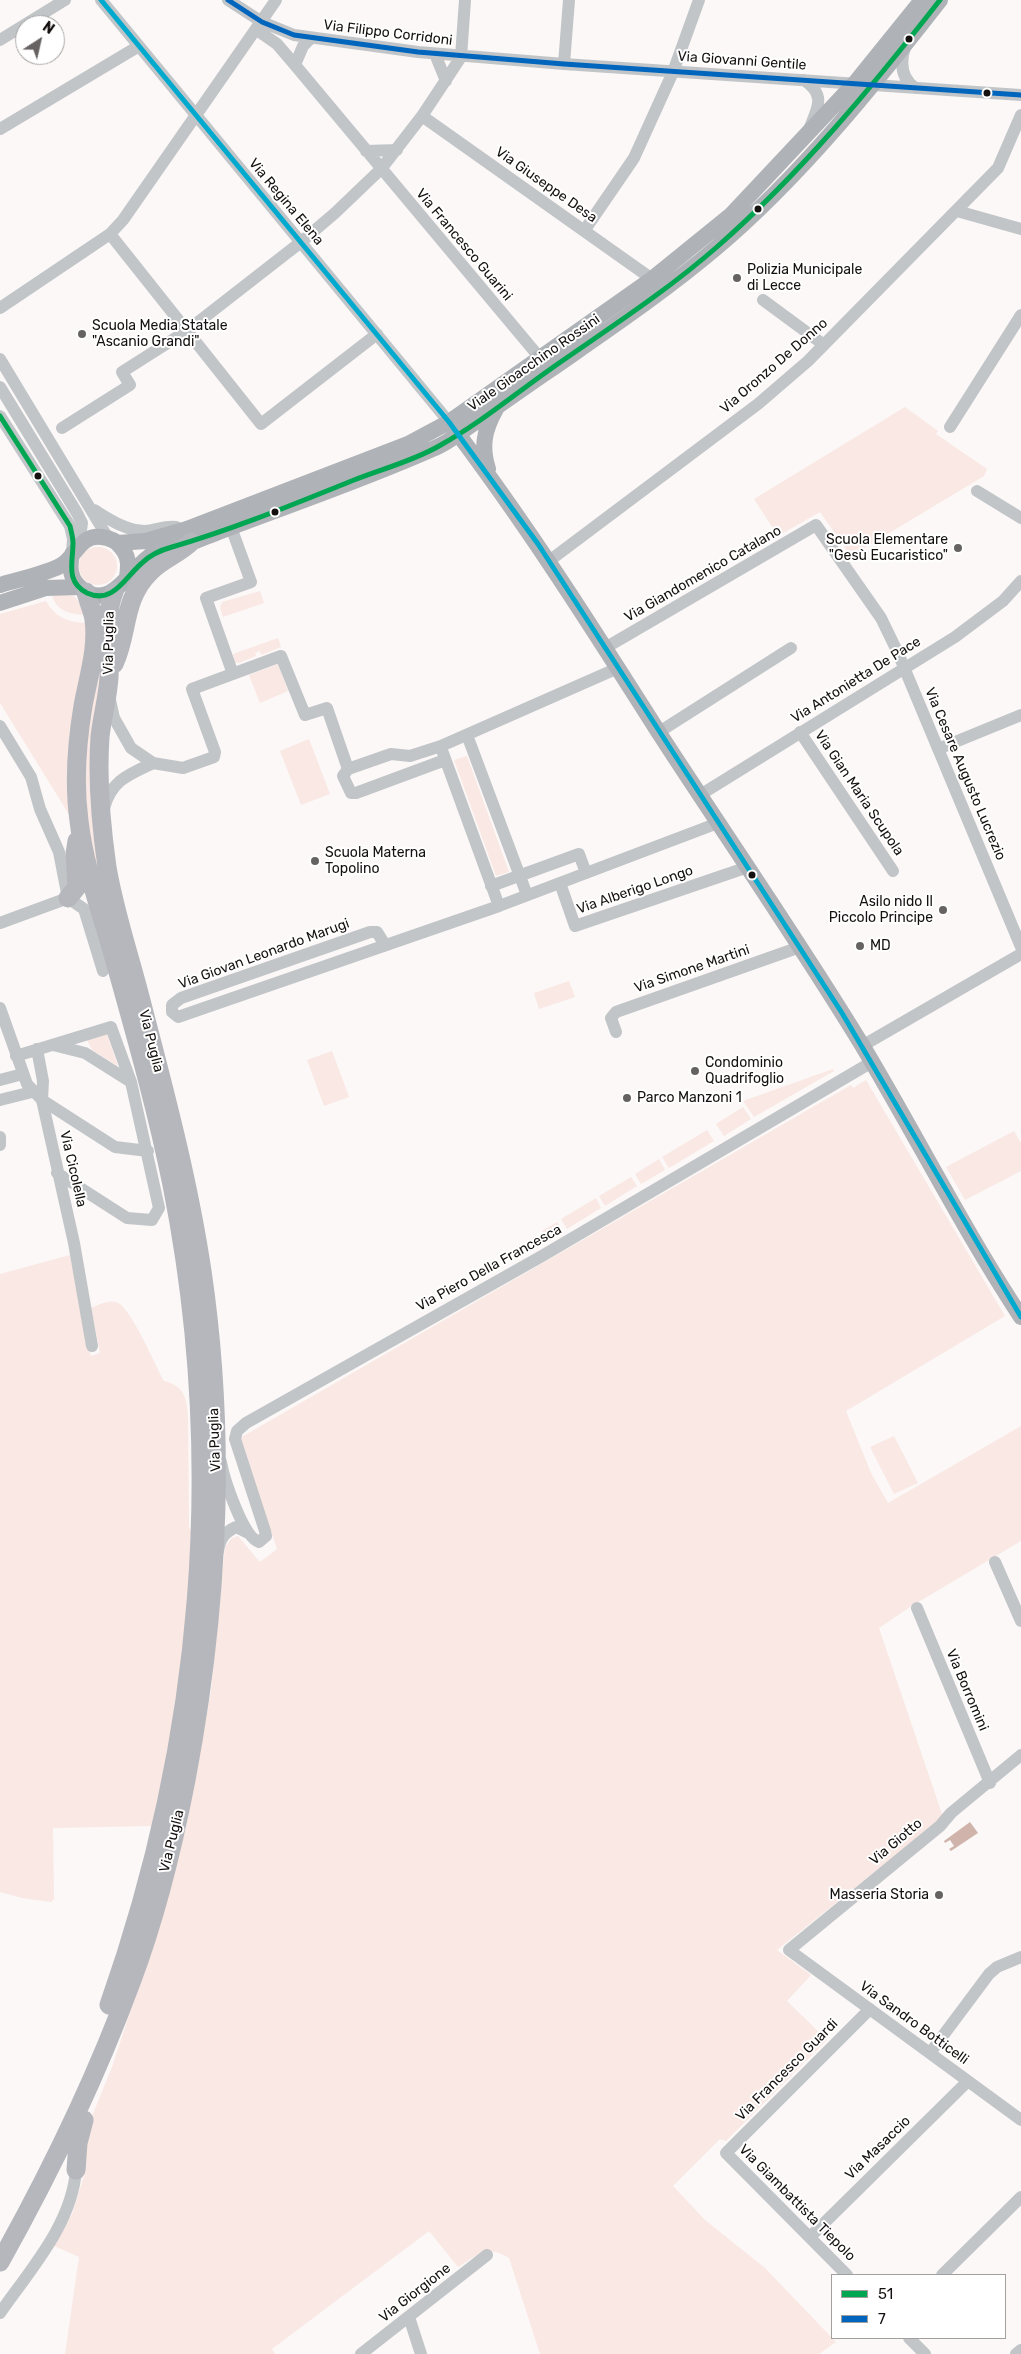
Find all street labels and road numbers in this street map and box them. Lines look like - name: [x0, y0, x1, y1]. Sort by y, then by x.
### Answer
- street label: Via Filippo Corridoni: [323, 17, 453, 49]
- street label: Via Giovanni Gentile: [677, 48, 807, 74]
- street label: Via Giuseppe Desa: [492, 144, 600, 226]
- street label: Via Regina Elena: [245, 155, 327, 249]
- street label: Via Francesco Guarini: [412, 186, 516, 304]
- street label: Viale Gioacchino Rossini: [465, 311, 603, 415]
- street label: Via Oronzo De Donno: [717, 315, 831, 417]
- street label: Via Giandomenico Catalano: [622, 522, 784, 626]
- street label: Via Puglia: [100, 611, 118, 675]
- street label: Via Antonietta De Pace: [788, 633, 924, 727]
- street label: Via Cesare Augusto Lucrezio: [921, 685, 1009, 863]
- street label: Via Gian Maria Scupola: [811, 727, 907, 859]
- street label: Via Alberigo Longo: [575, 862, 695, 918]
- street label: Via Giovan Leonardo Marugi: [176, 915, 352, 993]
- street label: Via Simone Martini: [632, 941, 752, 997]
- street label: Via Puglia: [135, 1008, 167, 1074]
- street label: Via Cicolella: [56, 1129, 90, 1209]
- street label: Via Piero Della Francesca: [413, 1221, 565, 1315]
- street label: Via Puglia: [205, 1408, 225, 1472]
- street label: Via Borromini: [942, 1647, 992, 1733]
- street label: Via Puglia: [156, 1808, 188, 1874]
- street label: Via Giotto: [866, 1815, 926, 1869]
- street label: Via Sandro Botticelli: [856, 1978, 972, 2068]
- street label: Via Francesco Guardi: [732, 2015, 842, 2125]
- street label: Via Masaccio: [842, 2113, 914, 2183]
- street label: Via Giambattista Tiepolo: [735, 2141, 859, 2265]
- street label: Via Giorgione: [376, 2260, 454, 2326]

